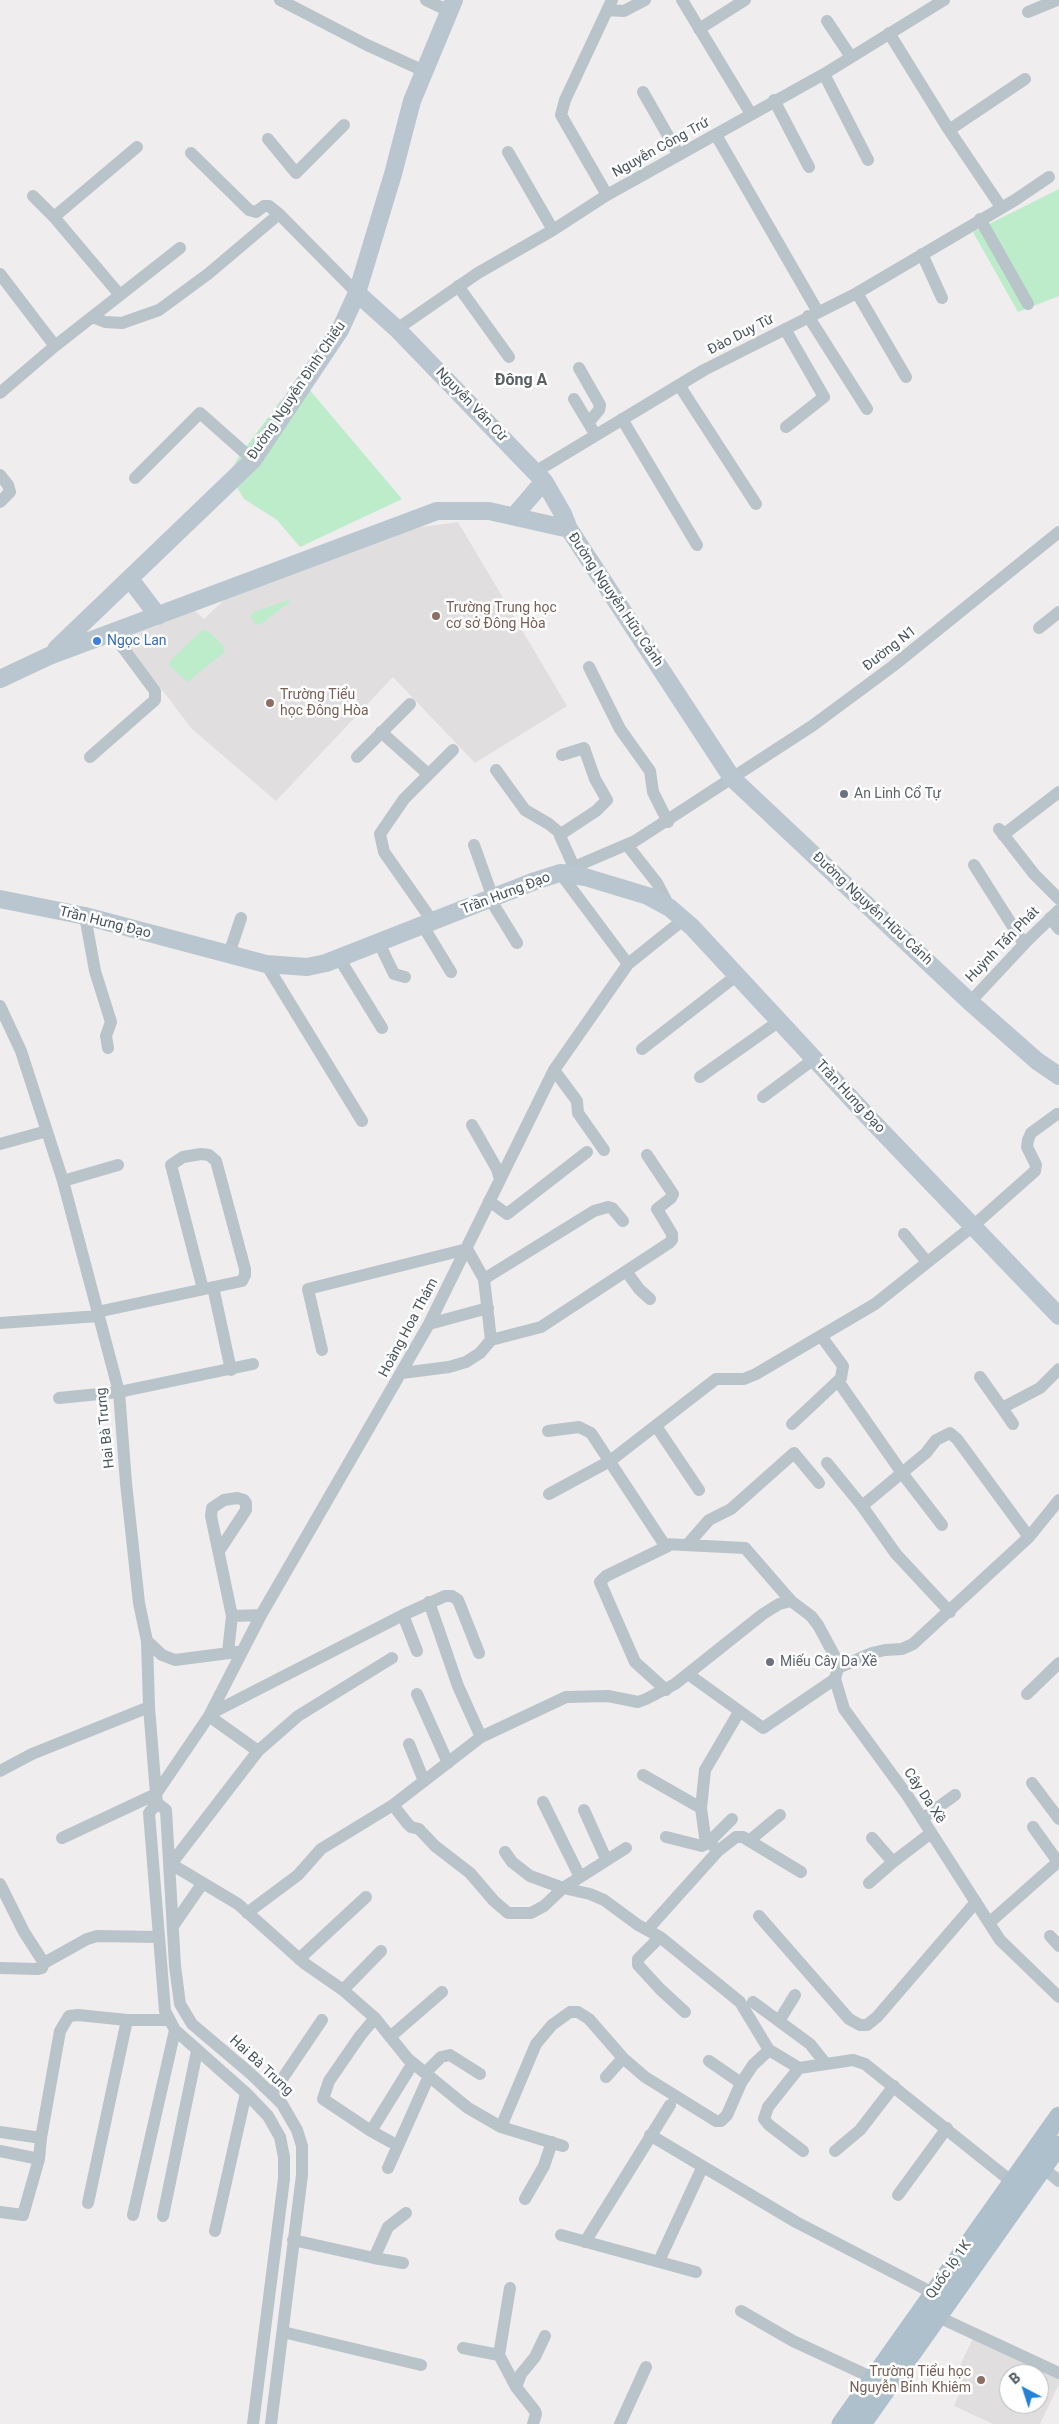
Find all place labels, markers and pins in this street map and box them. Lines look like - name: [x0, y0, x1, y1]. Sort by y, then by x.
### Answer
- place label: Trường Trung học cơ sở Đông Hòa: [446, 600, 557, 632]
- marker: Trường Trung học cơ sở Đông Hòa: [430, 610, 442, 622]
- place label: Ngọc Lan: [107, 633, 167, 649]
- marker: Ngọc Lan: [91, 635, 103, 647]
- place label: Trường Tiểu học Đông Hòa: [280, 687, 369, 720]
- marker: Trường Tiểu học Đông Hòa: [264, 697, 276, 709]
- place label: An Linh Cổ Tự: [854, 786, 941, 802]
- marker: An Linh Cổ Tự: [838, 788, 850, 800]
- place label: Miếu Cây Da Xề: [780, 1654, 877, 1670]
- marker: Miếu Cây Da Xề: [764, 1656, 776, 1668]
- place label: Trường Tiểu học Nguyễn Bỉnh Khiêm: [850, 2364, 971, 2396]
- marker: Trường Tiểu học Nguyễn Bỉnh Khiêm: [975, 2374, 987, 2386]

